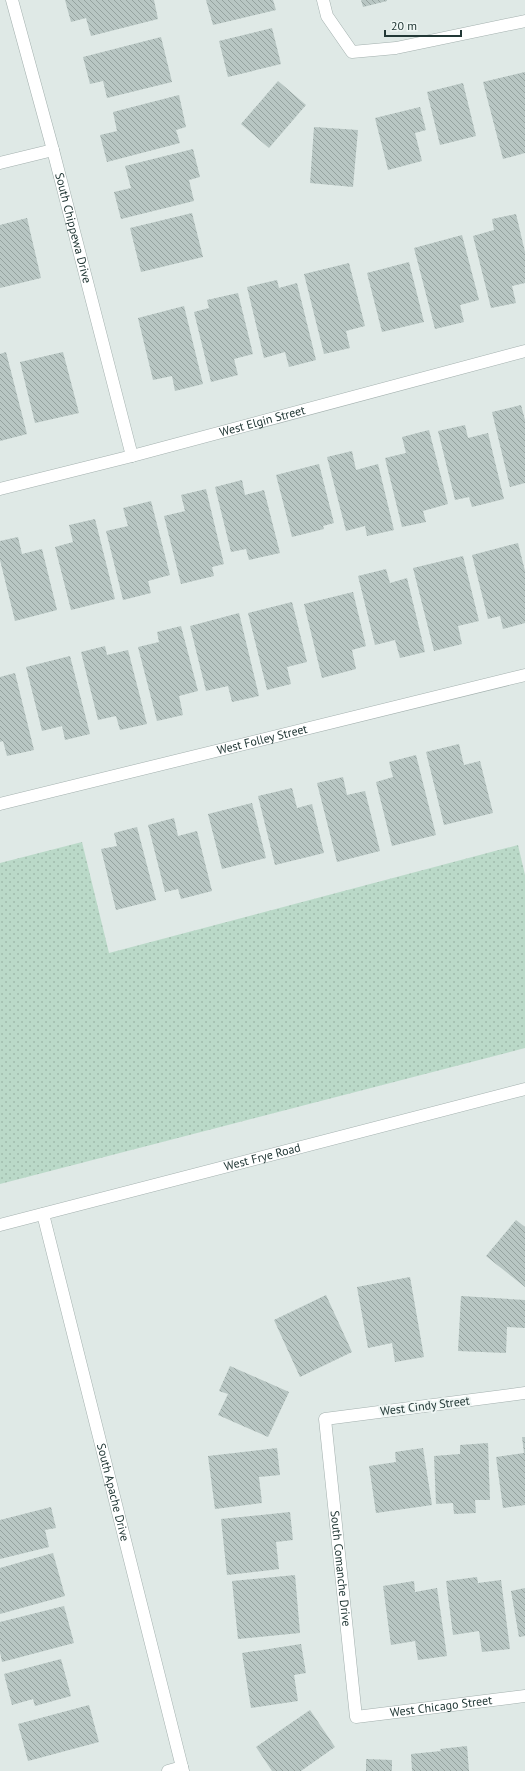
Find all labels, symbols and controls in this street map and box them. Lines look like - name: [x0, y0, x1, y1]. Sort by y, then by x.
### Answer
- scale bar: [385, 12, 461, 38]
- text: 20 m: [391, 18, 417, 33]
- street label: South Chippewa Drive: [52, 171, 95, 285]
- street label: West Elgin Street: [218, 402, 307, 439]
- street label: West Folley Street: [215, 721, 309, 757]
- street label: West Frye Road: [222, 1139, 302, 1174]
- street label: West Cindy Street: [379, 1393, 470, 1418]
- street label: South Apache Drive: [94, 1442, 133, 1543]
- street label: South Comanche Drive: [328, 1510, 355, 1627]
- street label: West Chicago Street: [389, 1692, 493, 1720]

